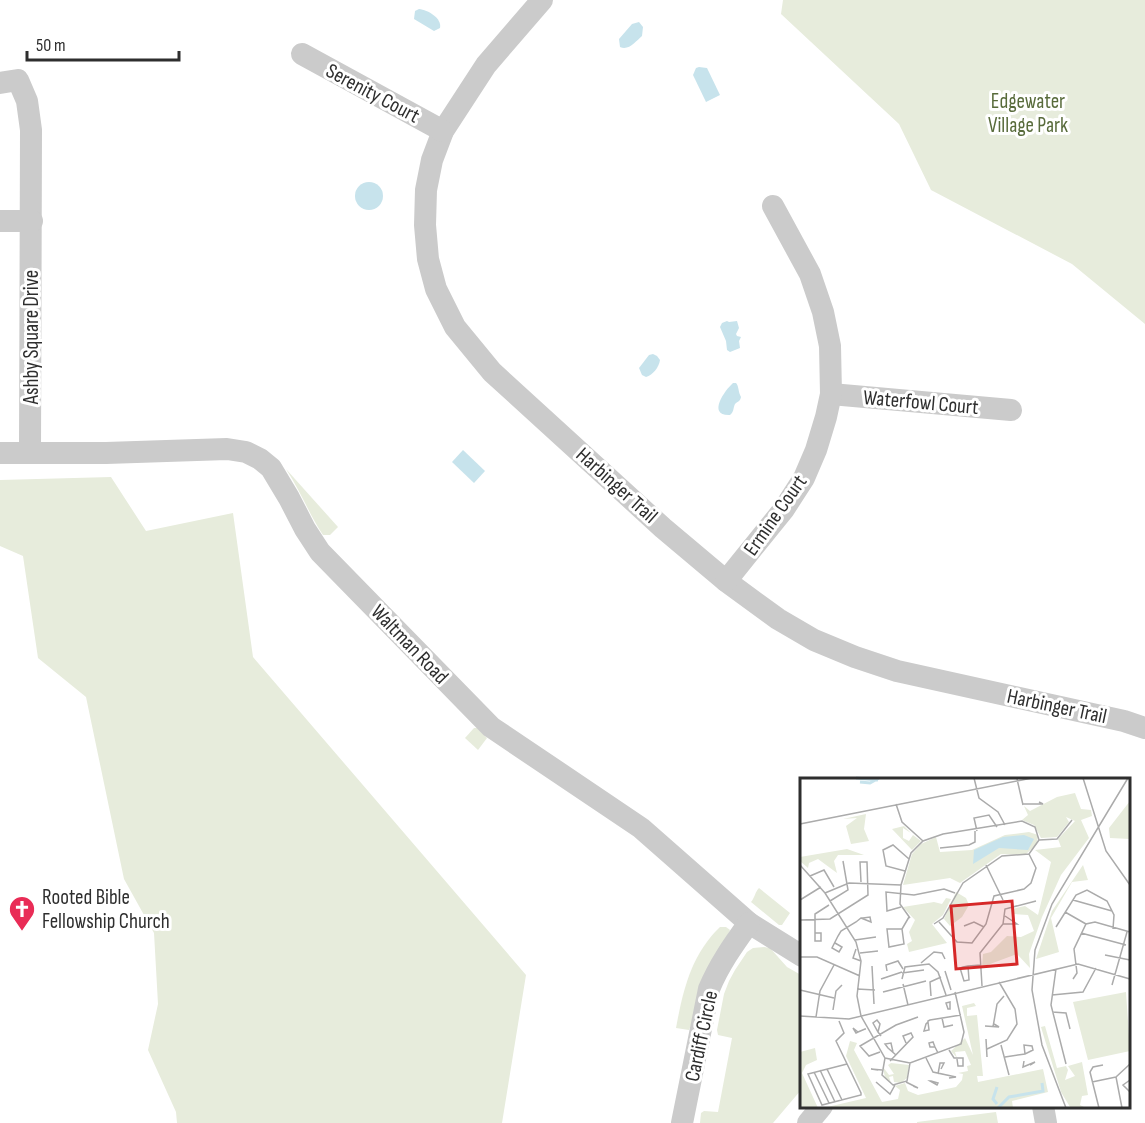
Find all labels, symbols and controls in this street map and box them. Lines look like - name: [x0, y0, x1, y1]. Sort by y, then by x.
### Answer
- scale bar: [27, 24, 178, 62]
- text: 50 m: [36, 35, 66, 56]
- street label: Serenity Court: [322, 58, 424, 129]
- park label: Edgewater Village Park: [988, 89, 1068, 138]
- street label: Ashby Square Drive: [19, 270, 44, 405]
- street label: Waterfowl Court: [862, 385, 980, 420]
- street label: Harbinger Trail: [571, 442, 663, 528]
- street label: Ermine Court: [738, 470, 812, 561]
- street label: Waltman Road: [366, 600, 454, 689]
- street label: Harbinger Trail: [1005, 684, 1109, 729]
- inset map: [800, 778, 1130, 1108]
- place label: Rooted Bible Fellowship Church: [42, 885, 170, 934]
- church icon: Rooted Bible Fellowship Church: [7, 894, 37, 932]
- street label: Cardiff Circle: [680, 988, 723, 1084]

